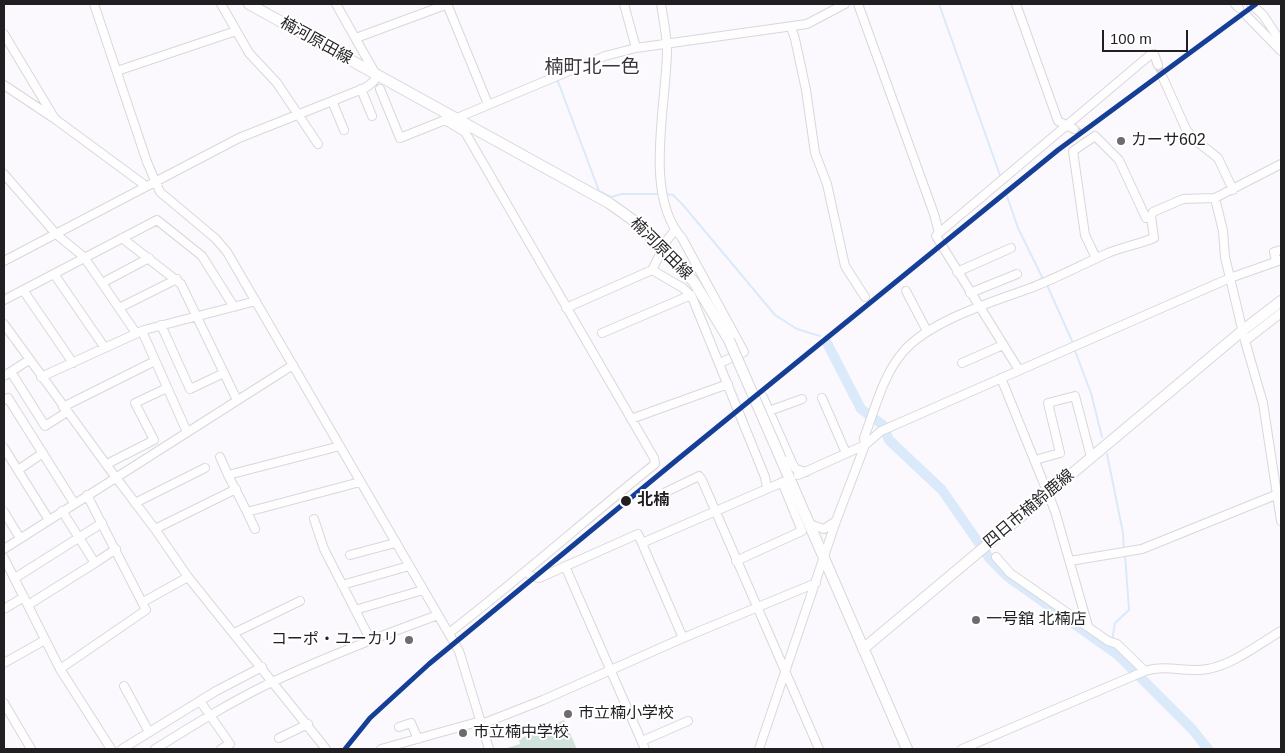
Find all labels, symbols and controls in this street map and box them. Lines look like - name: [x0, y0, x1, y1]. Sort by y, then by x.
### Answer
- street label: 楠河原田線: [276, 13, 356, 69]
- scale bar: [1105, 20, 1191, 52]
- text: 100 m: [1110, 30, 1152, 47]
- district label: 楠町北一色: [545, 57, 639, 79]
- place label: カーサ602: [1131, 131, 1206, 151]
- marker: カーサ602: [1115, 135, 1127, 147]
- street label: 楠河原田線: [626, 214, 696, 284]
- street label: 四日市楠鈴鹿線: [980, 466, 1078, 552]
- place label: 北楠: [637, 491, 669, 511]
- marker: 北楠: [619, 494, 633, 508]
- place label: 一号舘 北楠店: [986, 610, 1086, 630]
- marker: 一号舘 北楠店: [970, 614, 982, 626]
- place label: コーポ・ユーカリ: [271, 630, 399, 650]
- marker: コーポ・ユーカリ: [403, 634, 415, 646]
- place label: 市立楠小学校: [578, 704, 674, 724]
- marker: 市立楠小学校: [562, 708, 574, 720]
- place label: 市立楠中学校: [473, 723, 569, 743]
- marker: 市立楠中学校: [457, 727, 469, 739]

